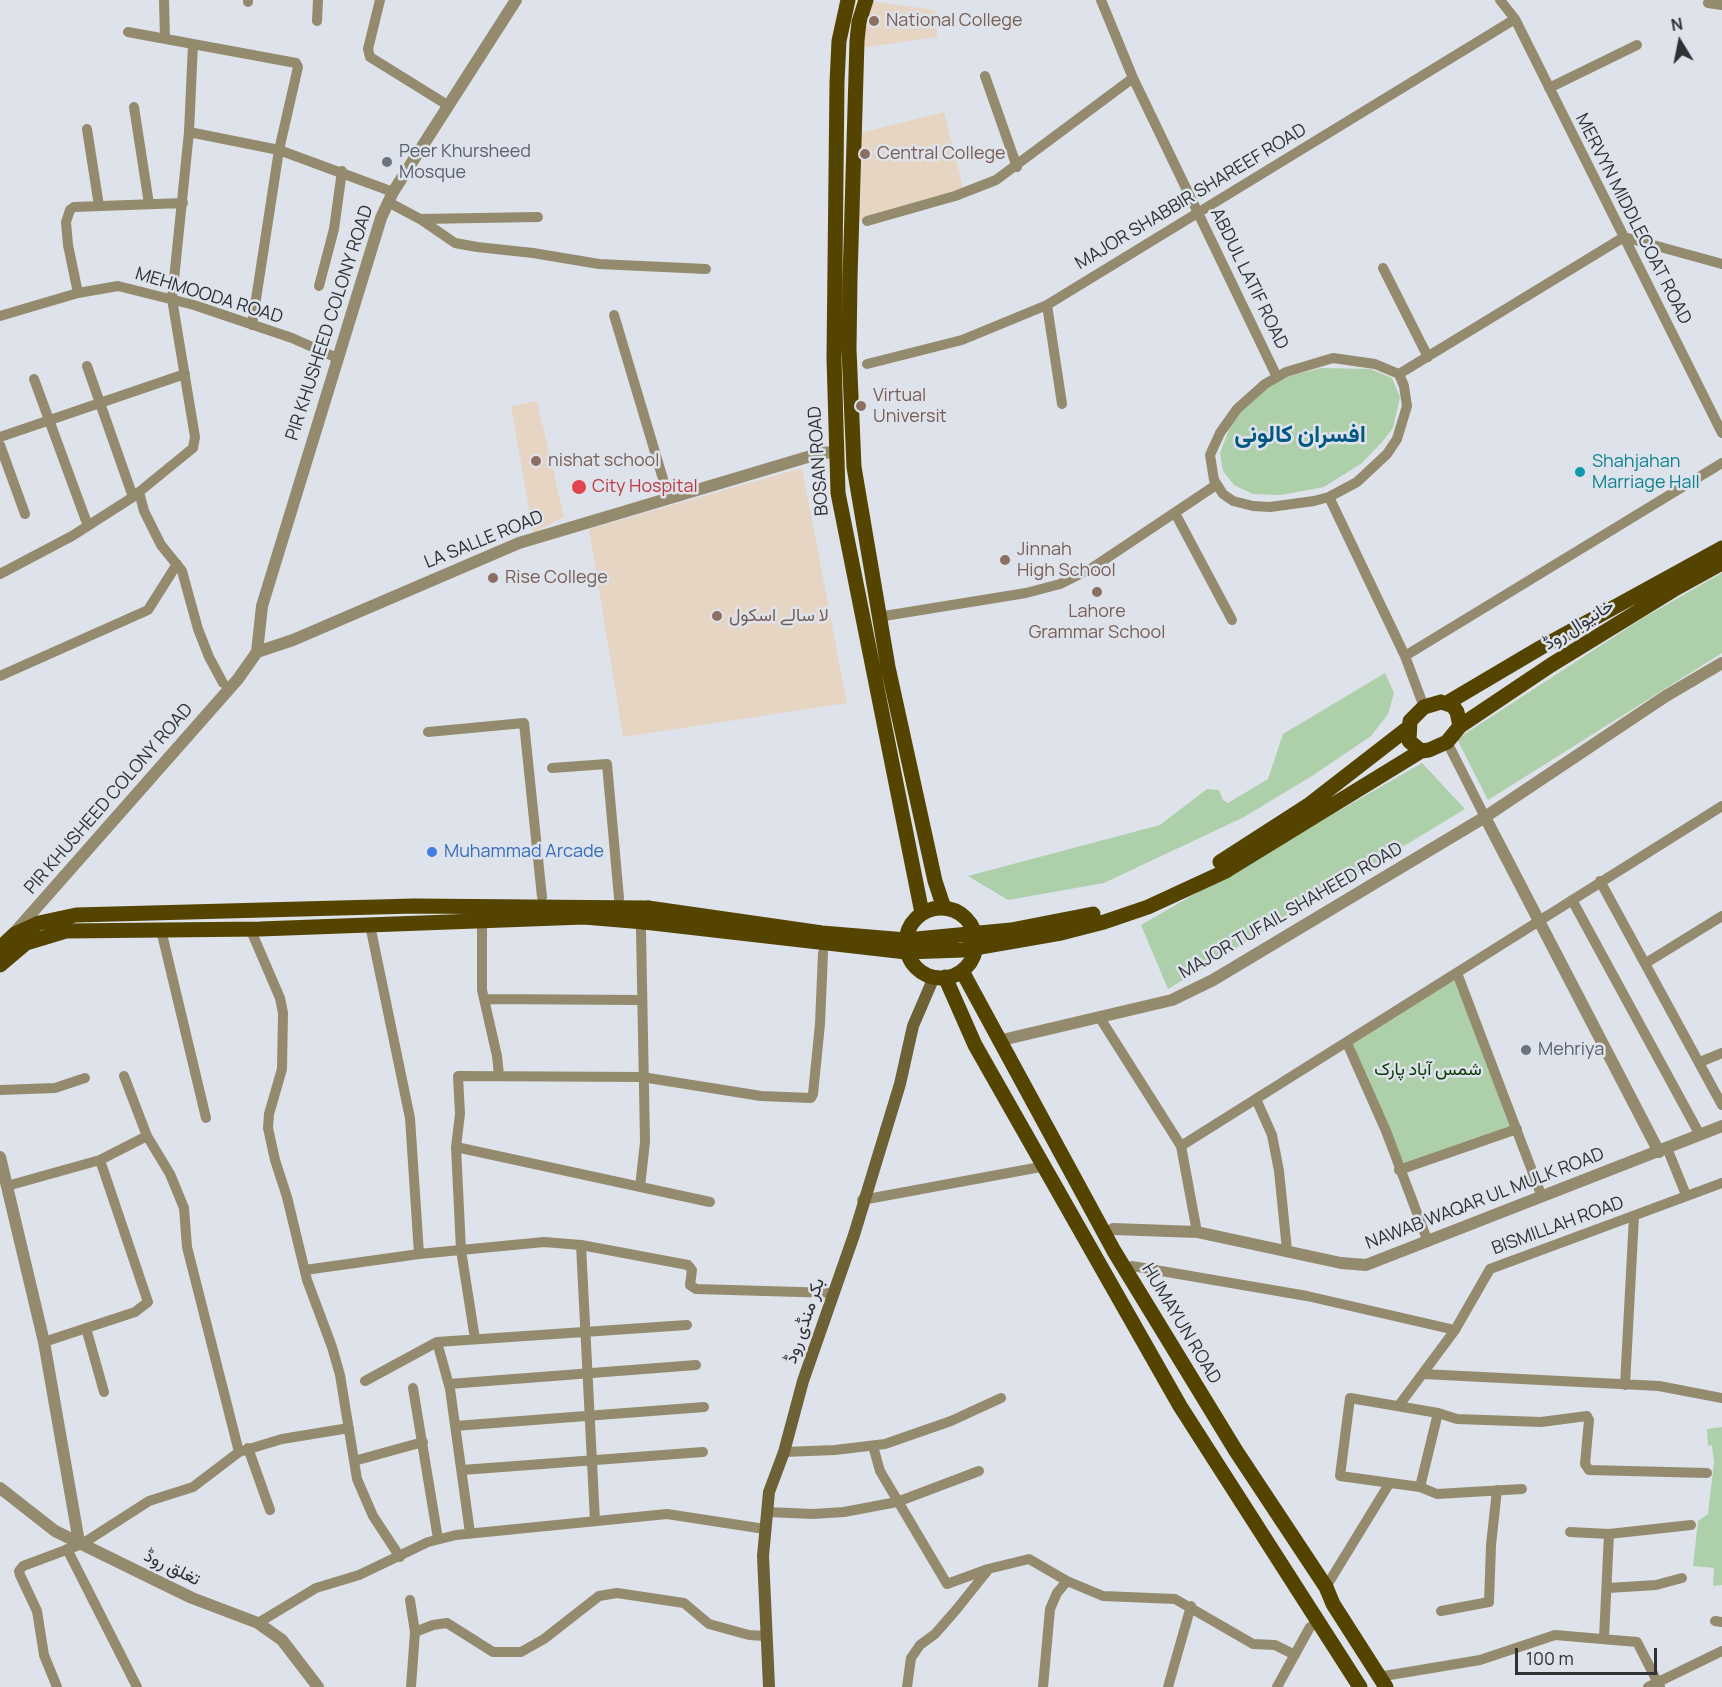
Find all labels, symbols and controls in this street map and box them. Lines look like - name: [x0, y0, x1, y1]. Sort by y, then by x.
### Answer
- place label: National College: [886, 10, 1023, 32]
- north arrow: [1650, 12, 1710, 72]
- text: N: [1669, 12, 1684, 36]
- marker: National College: [867, 14, 881, 28]
- street label: MERVYN MIDDLECOAT ROAD: [1570, 110, 1696, 328]
- street label: MAJOR SHABBIR SHAREEF ROAD: [1072, 119, 1310, 275]
- place label: Peer Khursheed Mosque: [399, 141, 531, 184]
- place label: Central College: [877, 143, 1006, 165]
- marker: Central College: [858, 147, 872, 161]
- marker: Peer Khursheed Mosque: [380, 155, 394, 169]
- street label: PIR KHUSHEED COLONY ROAD: [282, 203, 378, 443]
- street label: ABDUL LATIF ROAD: [1205, 205, 1293, 353]
- street label: MEHMOODA ROAD: [133, 263, 285, 329]
- place label: Virtual Universit: [873, 385, 947, 428]
- marker: Virtual Universit: [854, 399, 868, 413]
- street label: BOSAN ROAD: [804, 405, 834, 517]
- district label: افسران کالونی: [1234, 421, 1366, 449]
- place label: nishat school: [548, 450, 659, 472]
- place label: Shahjahan Marriage Hall: [1592, 451, 1700, 494]
- marker: nishat school: [529, 454, 543, 468]
- marker: Shahjahan Marriage Hall: [1573, 465, 1587, 479]
- place label: City Hospital: [592, 476, 698, 498]
- marker: City Hospital: [570, 478, 588, 496]
- street label: LA SALLE ROAD: [421, 506, 547, 574]
- place label: Jinnah High School: [1017, 539, 1116, 582]
- marker: Jinnah High School: [998, 553, 1012, 567]
- place label: Rise College: [505, 567, 608, 589]
- marker: Rise College: [486, 571, 500, 585]
- marker: Lahore Grammar School: [1090, 585, 1104, 599]
- street label: خانیوال روڈ: [1540, 595, 1618, 655]
- place label: Lahore Grammar School: [1029, 601, 1165, 644]
- place label: لا سالے اسکول: [729, 605, 829, 627]
- marker: لا سالے اسکول: [710, 609, 724, 623]
- street label: PIR KHUSHEED COLONY ROAD: [20, 699, 198, 899]
- street label: MAJOR TUFAIL SHAHEED ROAD: [1175, 838, 1407, 984]
- place label: Muhammad Arcade: [444, 841, 604, 863]
- marker: Muhammad Arcade: [425, 845, 439, 859]
- place label: Mehriya: [1538, 1039, 1604, 1061]
- marker: Mehriya: [1519, 1043, 1533, 1057]
- park label: شمس آباد پارک: [1374, 1059, 1482, 1081]
- street label: NAWAB WAQAR UL MULK ROAD: [1363, 1143, 1607, 1255]
- street label: BISMILLAH ROAD: [1489, 1192, 1627, 1260]
- street label: HUMAYUN ROAD: [1137, 1260, 1225, 1388]
- street label: بکر منڈی روڈ: [780, 1275, 830, 1367]
- street label: تغلق روڈ: [140, 1545, 204, 1591]
- scale bar: [1518, 1636, 1660, 1674]
- text: 100 m: [1526, 1646, 1574, 1670]

